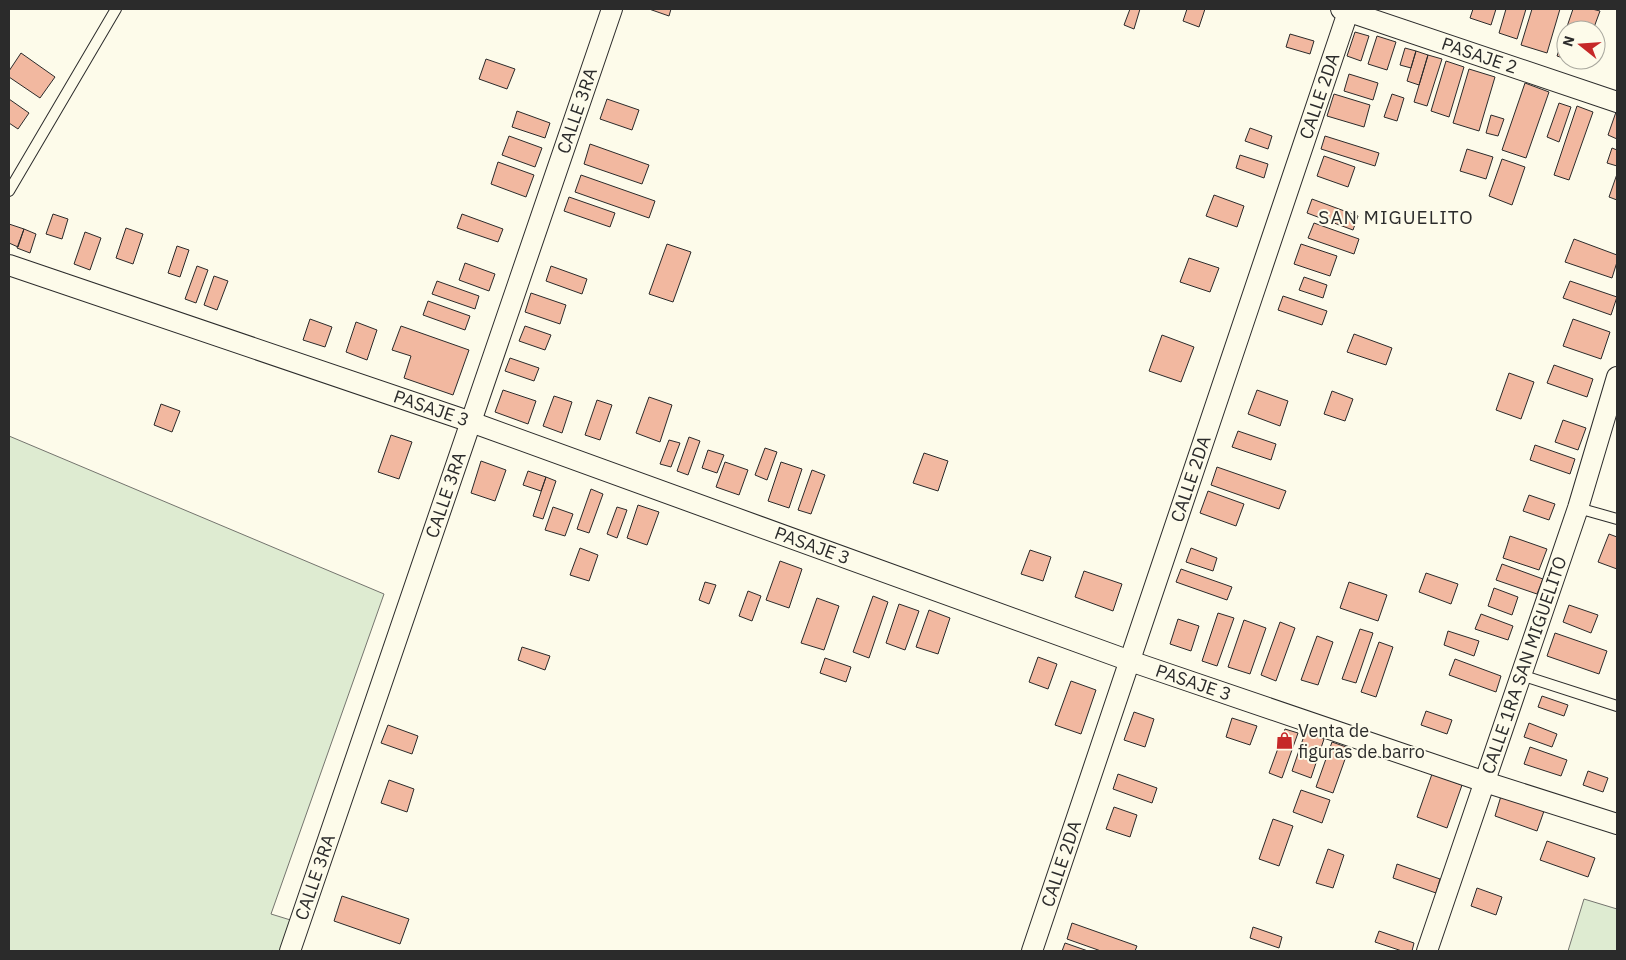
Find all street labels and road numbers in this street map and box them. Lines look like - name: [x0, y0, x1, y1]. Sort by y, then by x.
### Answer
- street label: PASAJE 2: [1439, 32, 1520, 79]
- street label: CALLE 2DA: [1294, 49, 1345, 142]
- street label: CALLE 3RA: [551, 64, 602, 157]
- street label: PASAJE 3: [391, 385, 472, 432]
- street label: CALLE 2DA: [1165, 432, 1216, 525]
- street label: CALLE 3RA: [420, 448, 471, 541]
- street label: PASAJE 3: [772, 521, 853, 570]
- street label: CALLE 1RA SAN MIGUELITO: [1476, 553, 1572, 777]
- street label: PASAJE 3: [1153, 659, 1234, 706]
- street label: CALLE 2DA: [1036, 817, 1086, 910]
- street label: CALLE 3RA: [289, 831, 340, 923]

